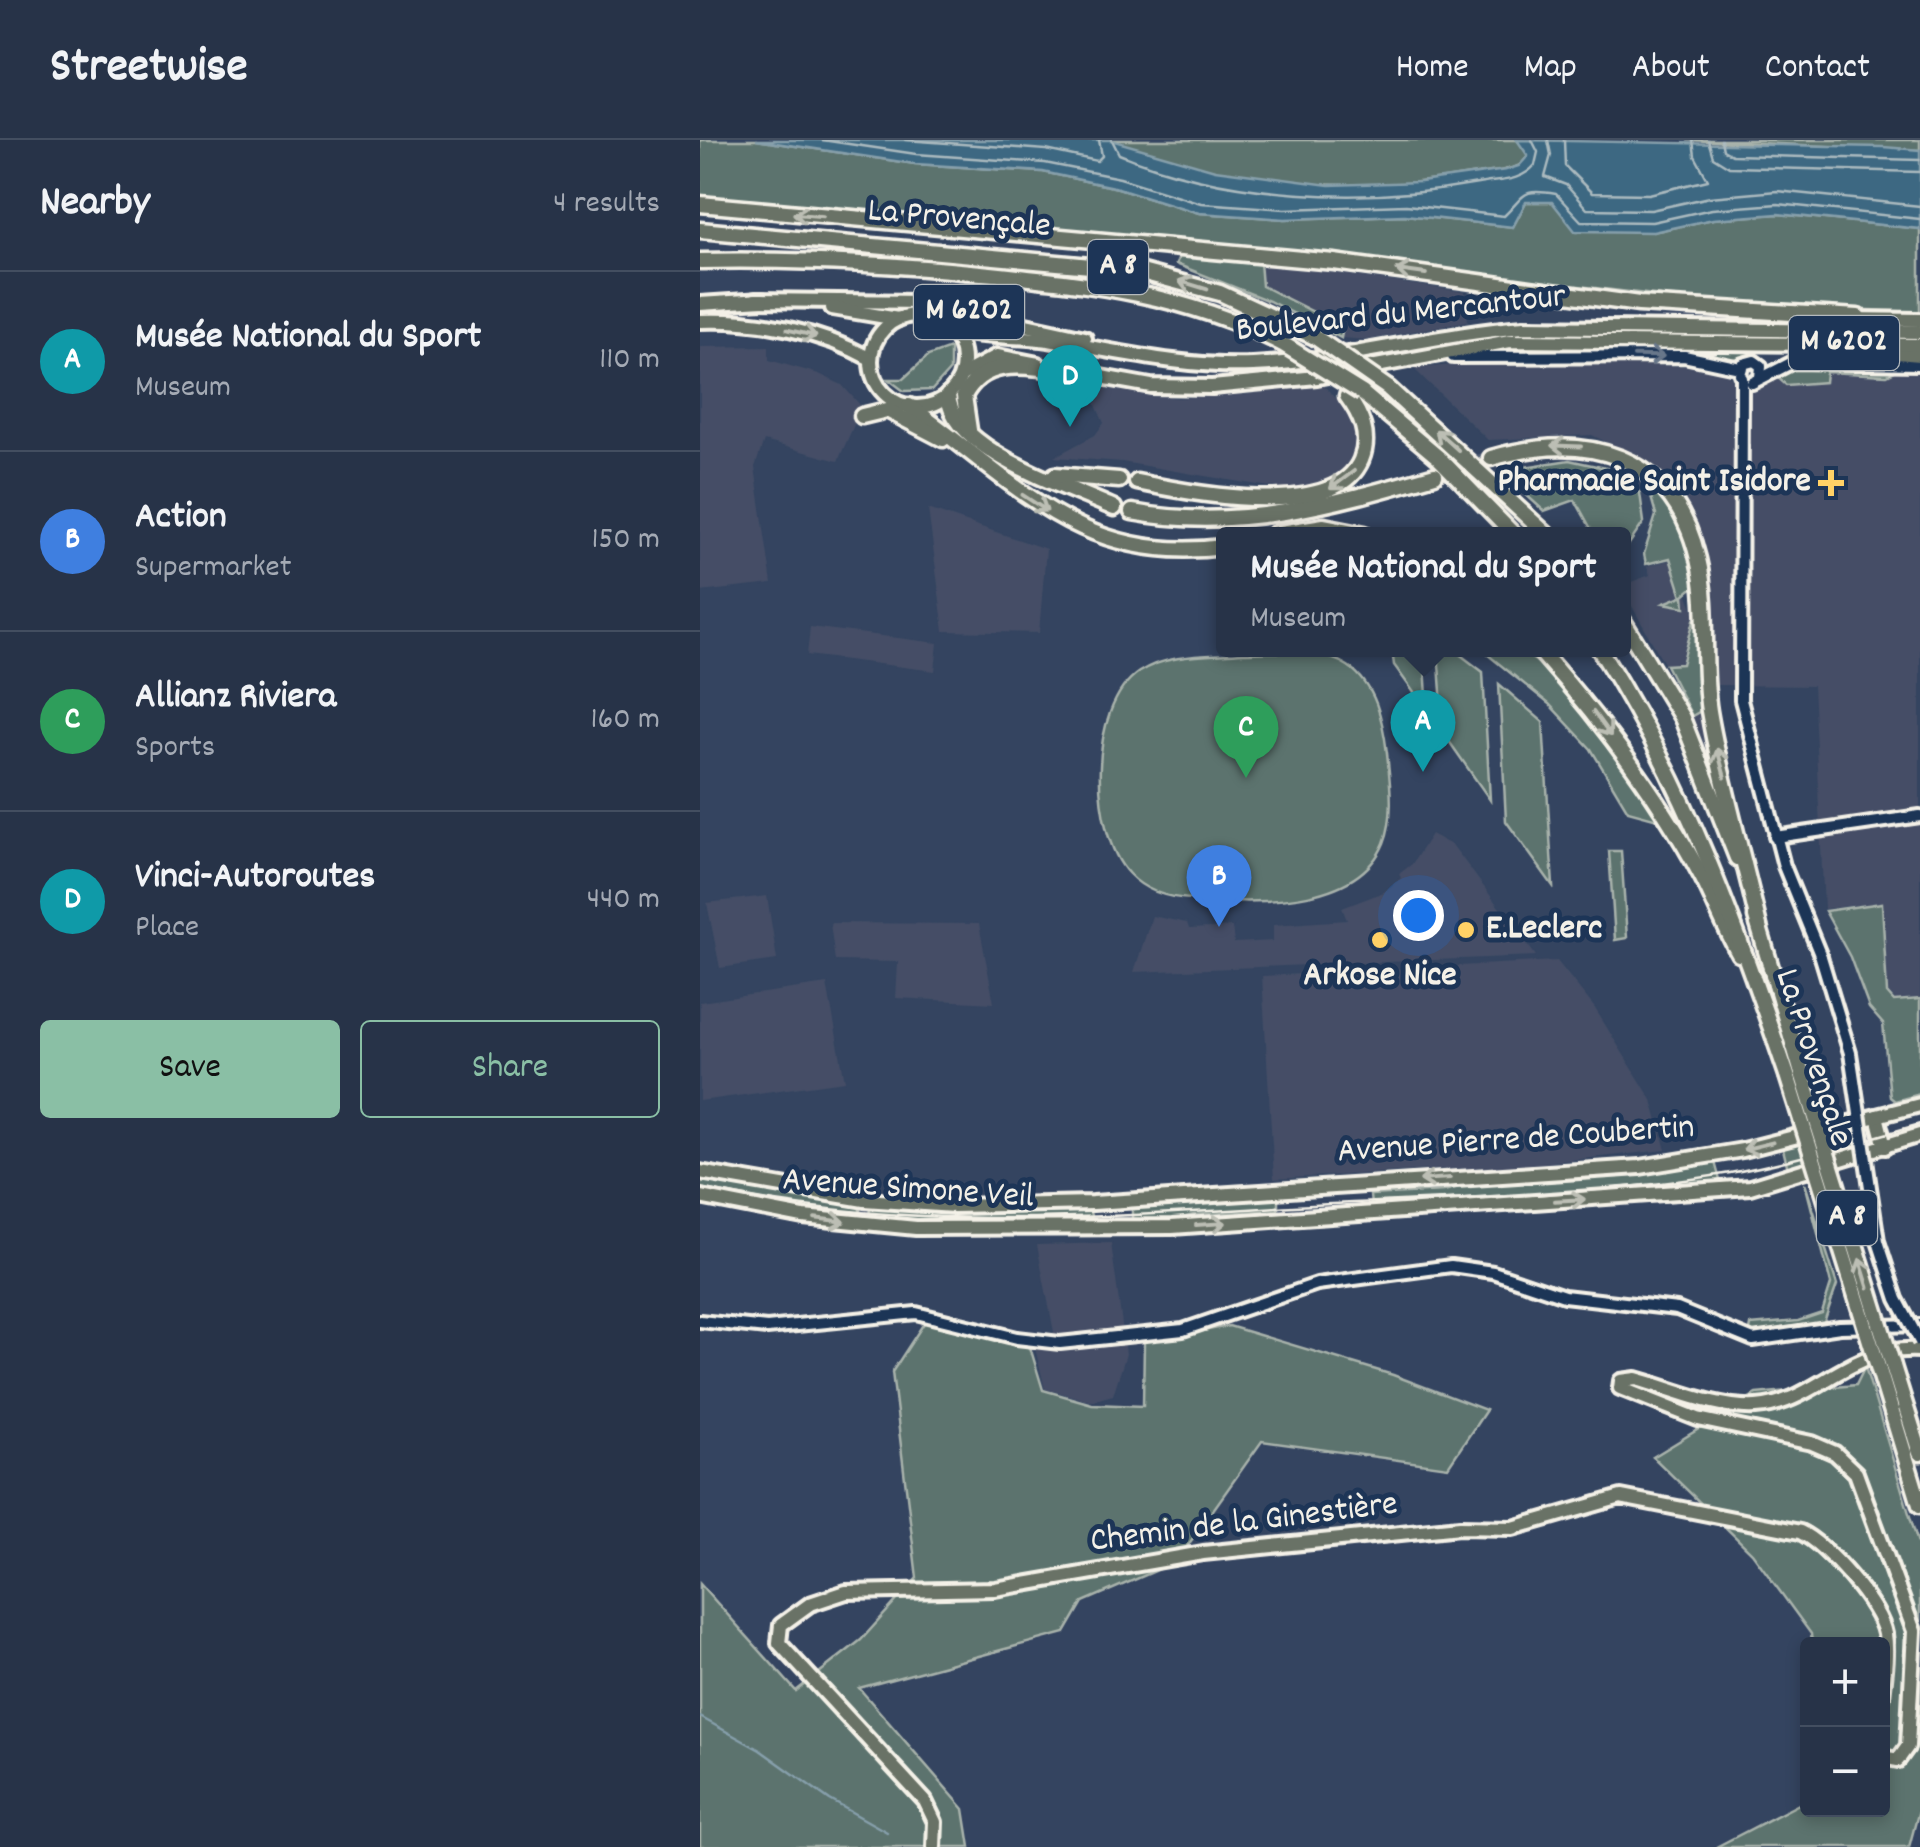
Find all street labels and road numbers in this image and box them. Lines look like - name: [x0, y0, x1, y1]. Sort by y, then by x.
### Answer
- street label: La Provençale: [865, 187, 1053, 253]
- road number: A 8: [1088, 240, 1148, 294]
- street label: Boulevard du Mercantour: [1234, 273, 1568, 357]
- road number: M 6202: [914, 285, 1024, 339]
- road number: M 6202: [1789, 316, 1899, 370]
- street label: La Provençale: [1760, 963, 1864, 1153]
- street label: Avenue Pierre de Coubertin: [1336, 1104, 1696, 1178]
- street label: Avenue Simone Veil: [781, 1156, 1035, 1224]
- road number: A 8: [1817, 1191, 1877, 1245]
- street label: Chemin de la Ginestière: [1088, 1480, 1400, 1568]

